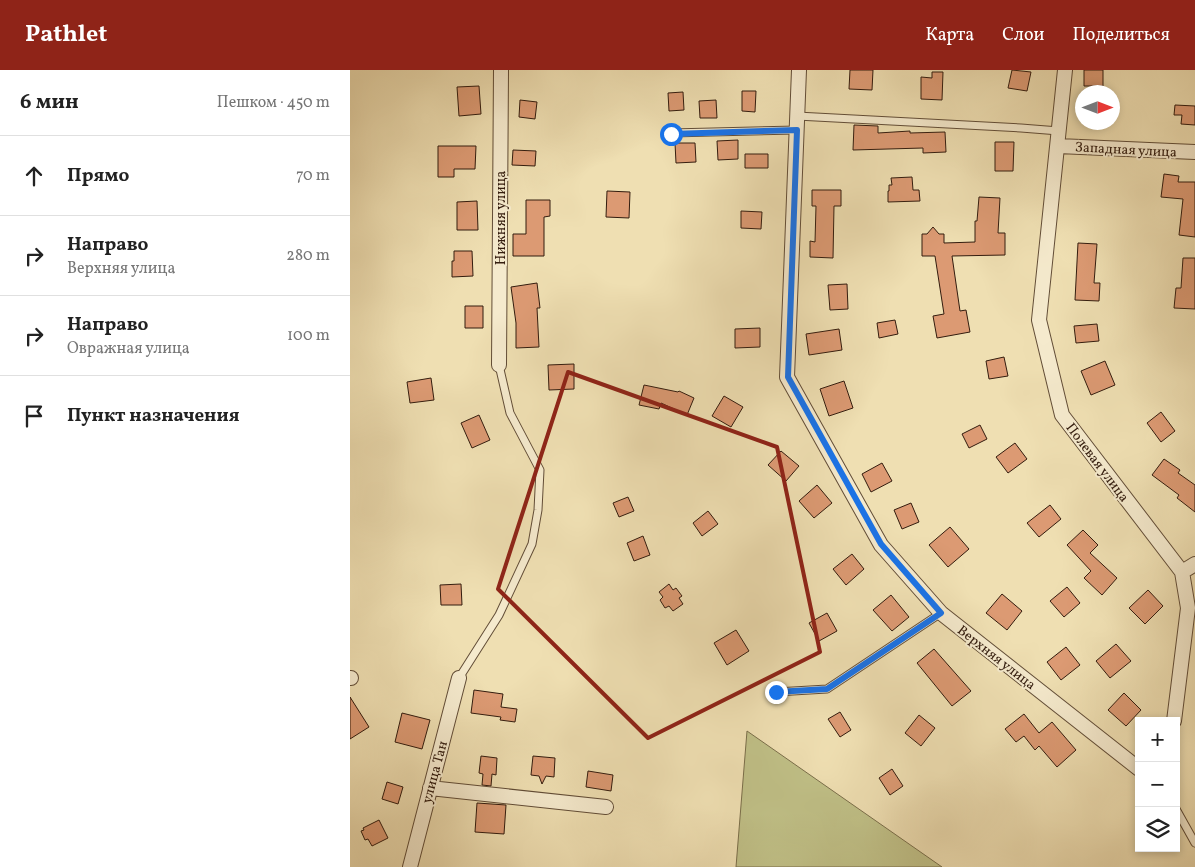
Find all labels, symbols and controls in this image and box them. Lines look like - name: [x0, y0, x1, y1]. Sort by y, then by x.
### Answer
- text: Pathlet: [25, 18, 107, 52]
- text: Карта: [926, 23, 974, 48]
- text: Слои: [1002, 23, 1044, 48]
- text: Поделиться: [1072, 23, 1170, 48]
- north arrow: [1075, 85, 1120, 130]
- text: 6 мин: [20, 88, 79, 117]
- text: Пешком · 450 m: [217, 92, 330, 114]
- route start: [660, 123, 683, 146]
- street label: Западная улица: [1074, 138, 1177, 163]
- icon: ahead: [20, 162, 48, 190]
- text: Прямо: [67, 163, 129, 189]
- text: 70 m: [296, 165, 330, 187]
- street label: Нижняя улица: [492, 171, 511, 265]
- text: Направо: [67, 232, 149, 258]
- icon: right: [20, 242, 48, 270]
- text: 280 m: [286, 245, 330, 267]
- text: Верхняя улица: [67, 258, 175, 280]
- text: Направо: [67, 312, 149, 338]
- icon: right: [20, 322, 48, 350]
- text: 100 m: [287, 325, 330, 347]
- text: Овражная улица: [67, 338, 190, 360]
- icon: arrive: [20, 402, 48, 430]
- text: Пункт назначения: [67, 403, 240, 429]
- street label: Полевая улица: [1061, 419, 1133, 507]
- street label: Верхняя улица: [953, 621, 1039, 695]
- route end: [765, 681, 788, 704]
- map controls: [1135, 717, 1180, 852]
- button: +: [1135, 717, 1180, 762]
- street label: улица Тан: [418, 738, 453, 806]
- button: −: [1135, 762, 1180, 807]
- button: layers: [1135, 807, 1180, 852]

